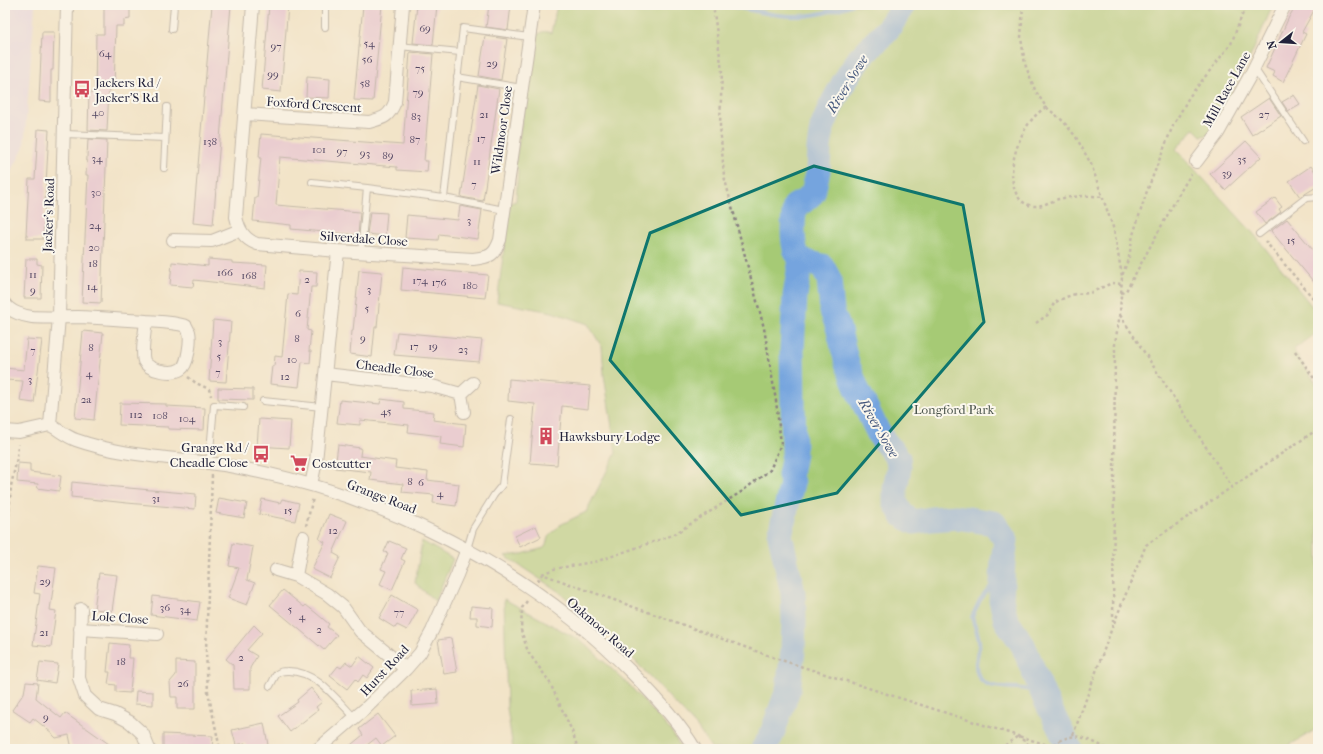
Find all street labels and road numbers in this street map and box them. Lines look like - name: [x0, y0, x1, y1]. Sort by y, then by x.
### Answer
- street label: Mill Race Lane: [1199, 48, 1254, 130]
- street label: Wildmoor Close: [488, 84, 515, 176]
- street label: Foxford Crescent: [266, 94, 362, 115]
- street label: Jacker's Road: [40, 177, 57, 253]
- street label: Silverdale Close: [320, 228, 409, 249]
- street label: Cheadle Close: [355, 356, 435, 381]
- street label: Grange Road: [345, 476, 420, 517]
- street label: Oakmoor Road: [564, 594, 638, 661]
- street label: Lole Close: [91, 608, 150, 627]
- street label: Hurst Road: [357, 641, 412, 699]

